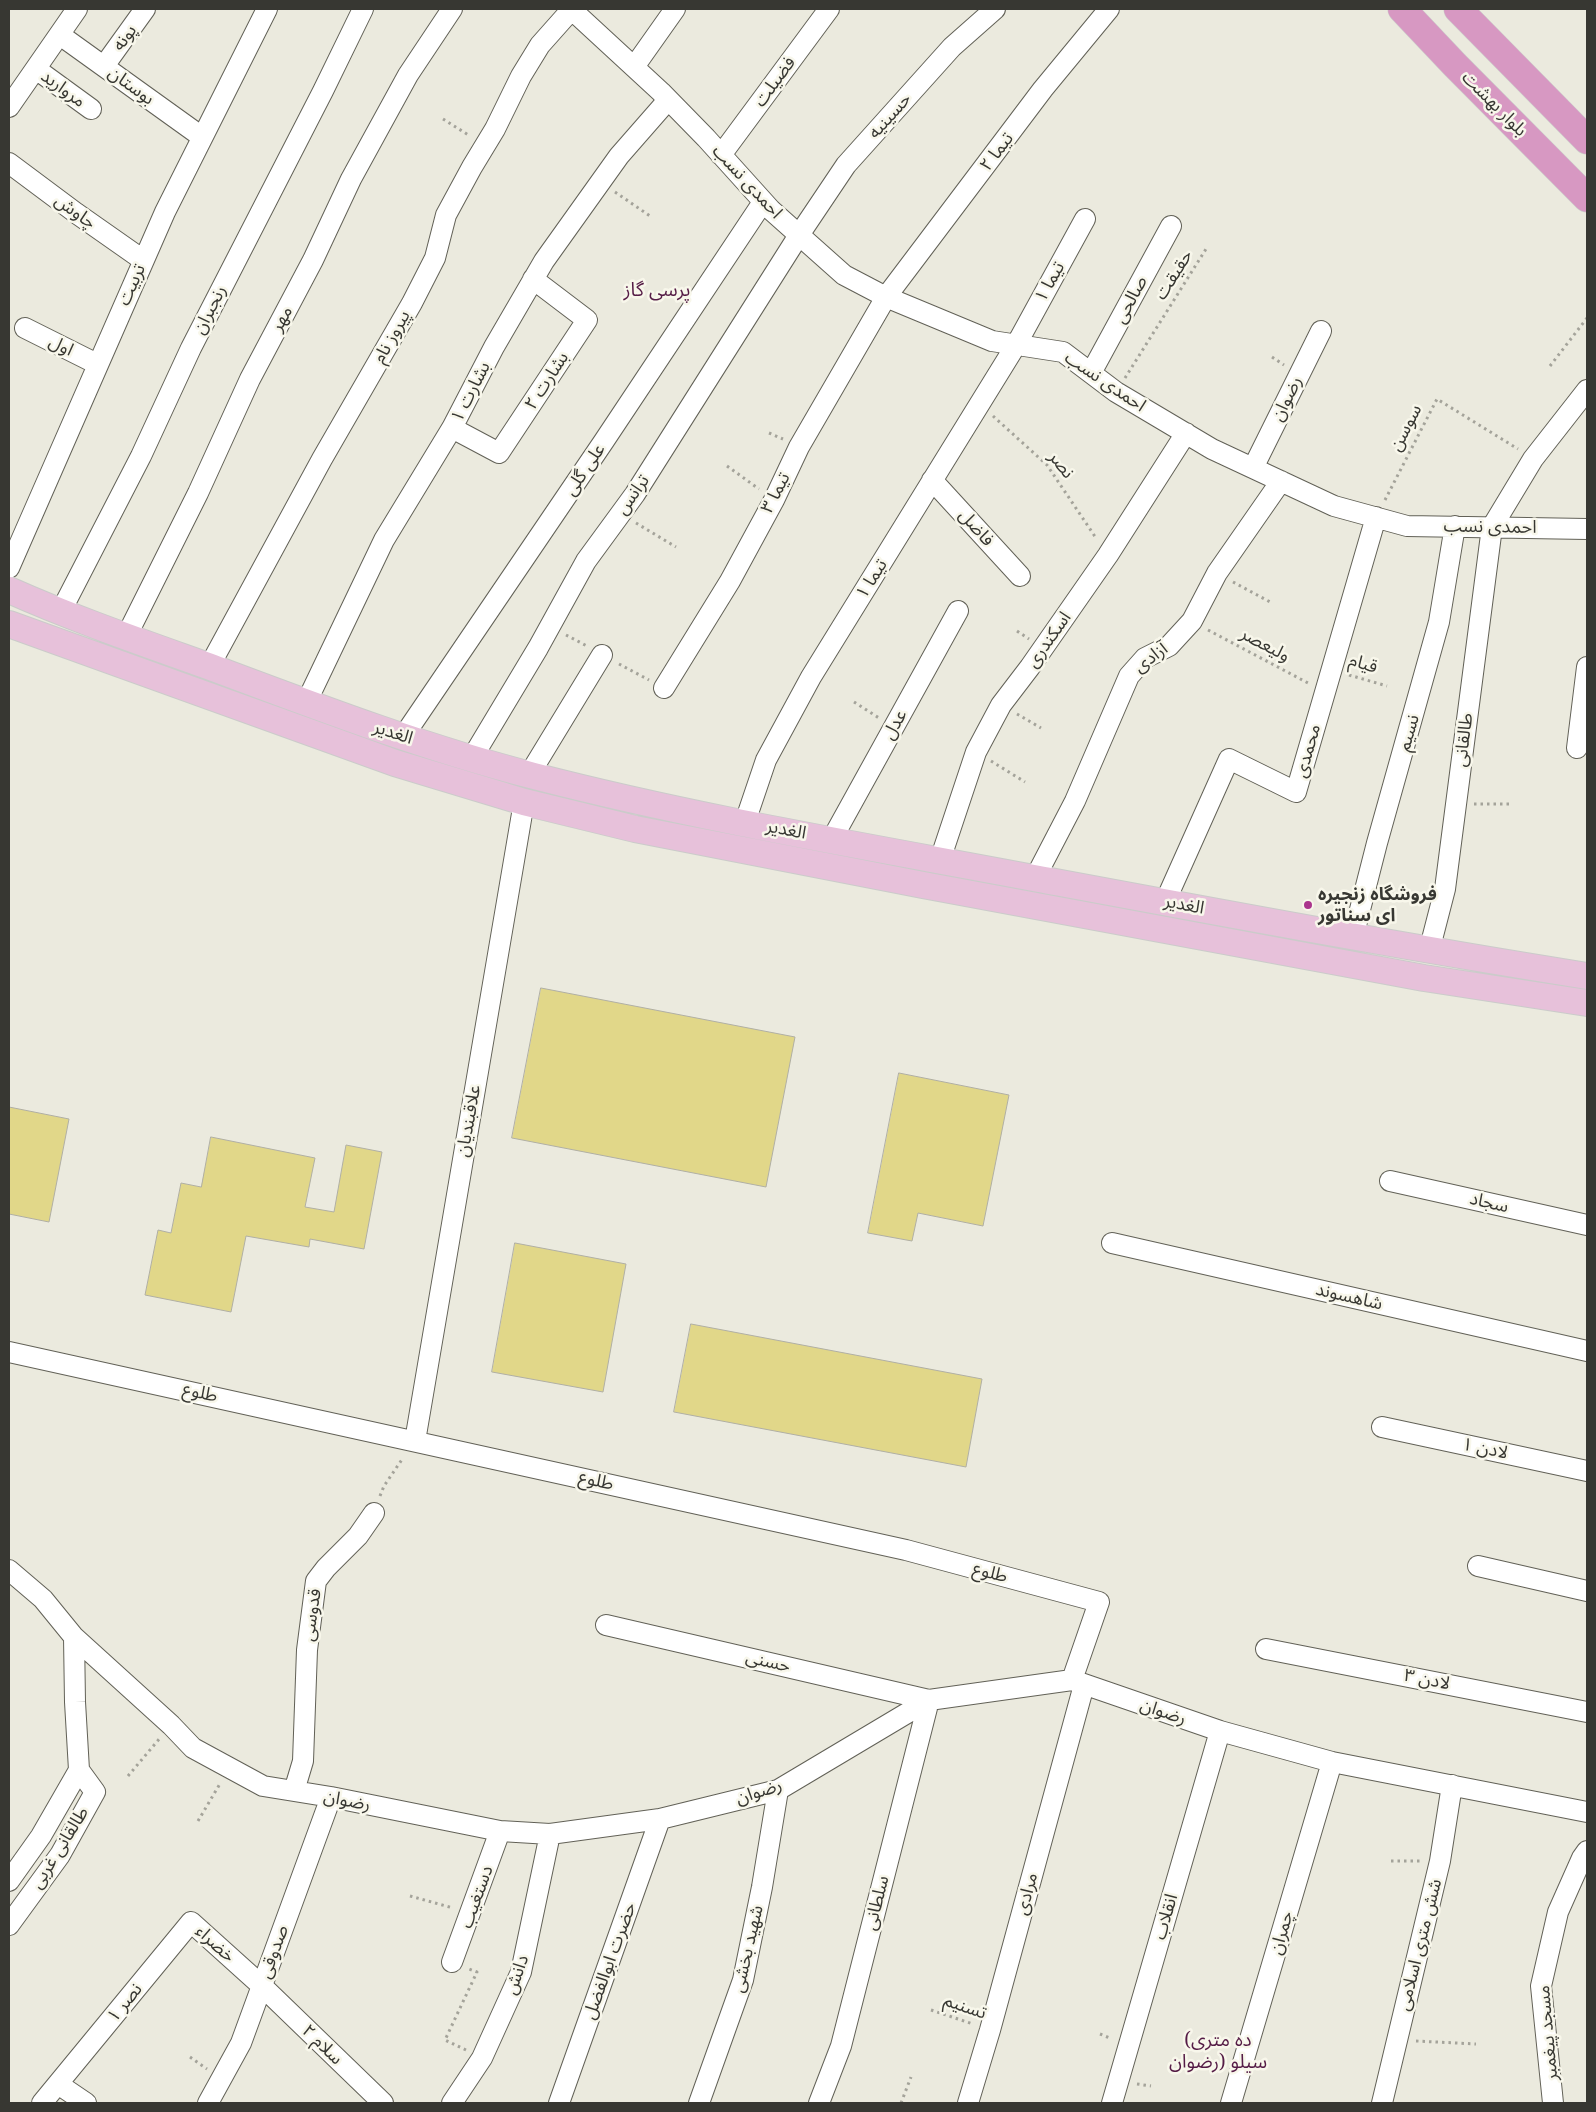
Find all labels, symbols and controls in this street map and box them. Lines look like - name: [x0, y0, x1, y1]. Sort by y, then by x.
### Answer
- street label: پونه: [108, 21, 142, 55]
- street label: فضیلت: [750, 53, 800, 111]
- street label: بوستان: [104, 62, 158, 110]
- street label: مروارید: [36, 66, 90, 112]
- street label: بلوار بهشت: [1457, 67, 1531, 141]
- street label: حسینیه: [864, 89, 916, 143]
- street label: تیما ۲: [976, 128, 1018, 176]
- street label: احمدی نسب: [707, 141, 787, 223]
- street label: چاوش: [50, 190, 100, 234]
- street label: حقیقت: [1150, 246, 1198, 304]
- street label: ۱ تیما: [1030, 258, 1070, 306]
- street label: تربیت: [113, 261, 151, 309]
- street label: صالحی: [1110, 272, 1152, 328]
- district label: پرسی گاز: [624, 280, 690, 302]
- street label: رنجبران: [189, 282, 231, 338]
- street label: مهر: [266, 303, 298, 335]
- street label: پیروز نام: [369, 307, 415, 367]
- street label: اول: [45, 331, 77, 361]
- street label: احمدی نسب: [1060, 347, 1150, 417]
- street label: بشارت ۲: [520, 348, 574, 414]
- street label: بشارت ۱: [447, 358, 495, 426]
- street label: رضوان: [1267, 373, 1307, 425]
- street label: سوسن: [1385, 401, 1427, 455]
- street label: علی گلی: [560, 440, 610, 500]
- street label: نصر: [1044, 447, 1078, 483]
- street label: تیما ۳: [757, 469, 795, 517]
- street label: ترانس: [612, 471, 654, 519]
- street label: فاضل: [954, 505, 998, 551]
- street label: احمدی نسب: [1443, 515, 1537, 539]
- street label: تیما ۱: [852, 555, 892, 603]
- street label: اسکندری: [1022, 608, 1076, 672]
- street label: ولیعصر: [1237, 623, 1293, 667]
- street label: آزادی: [1130, 638, 1172, 678]
- street label: قیام: [1346, 650, 1380, 678]
- street label: عدل: [878, 706, 912, 744]
- street label: نسیم: [1394, 712, 1424, 754]
- street label: طالقانی: [1450, 712, 1478, 768]
- street label: الغدیر: [370, 716, 416, 750]
- street label: محمدی: [1290, 722, 1326, 780]
- street label: الغدیر: [764, 816, 808, 844]
- place label: فروشگاه زنجیره ای سناتور: [1318, 884, 1437, 926]
- street label: الغدیر: [1162, 891, 1206, 919]
- marker: فروشگاه زنجیره ای سناتور: [1302, 899, 1314, 911]
- street label: علاقبندیان: [452, 1083, 486, 1159]
- street label: سجاد: [1467, 1188, 1511, 1218]
- street label: شاهسوند: [1313, 1279, 1385, 1315]
- street label: طلوع: [181, 1379, 219, 1407]
- street label: لادن ۱: [1460, 1434, 1510, 1464]
- street label: طلوع: [576, 1467, 616, 1495]
- street label: طلوع: [970, 1558, 1010, 1588]
- street label: قدوسی: [298, 1587, 326, 1643]
- street label: حسنی: [743, 1646, 793, 1678]
- street label: لادن ۳: [1402, 1665, 1452, 1695]
- street label: رضوان: [1137, 1694, 1189, 1730]
- street label: رضوان: [733, 1774, 785, 1810]
- street label: رضوان: [322, 1786, 372, 1816]
- street label: طالقانی غربی: [26, 1803, 94, 1893]
- street label: دستغیب: [456, 1863, 498, 1931]
- street label: مرادی: [1011, 1871, 1043, 1917]
- street label: سلطانی: [860, 1873, 894, 1933]
- street label: شش متری اسلامی: [1393, 1877, 1447, 2013]
- street label: انقلاب: [1149, 1892, 1183, 1942]
- street label: حضرت ابوالفضل: [579, 1899, 641, 2023]
- street label: شهید بخشی: [727, 1903, 769, 1995]
- street label: چمران: [1266, 1909, 1298, 1957]
- street label: خضراء: [191, 1921, 239, 1967]
- street label: صدوقی: [254, 1922, 294, 1982]
- street label: دانش: [500, 1952, 534, 1998]
- street label: نصر ۱: [103, 1979, 147, 2027]
- street label: مسجد پیغمبر: [1533, 1984, 1563, 2082]
- street label: تسنیم: [941, 1990, 989, 2024]
- street label: سلام ۲: [297, 2020, 347, 2070]
- district label: (ده متری سیلو (رضوان: [1169, 2030, 1267, 2074]

